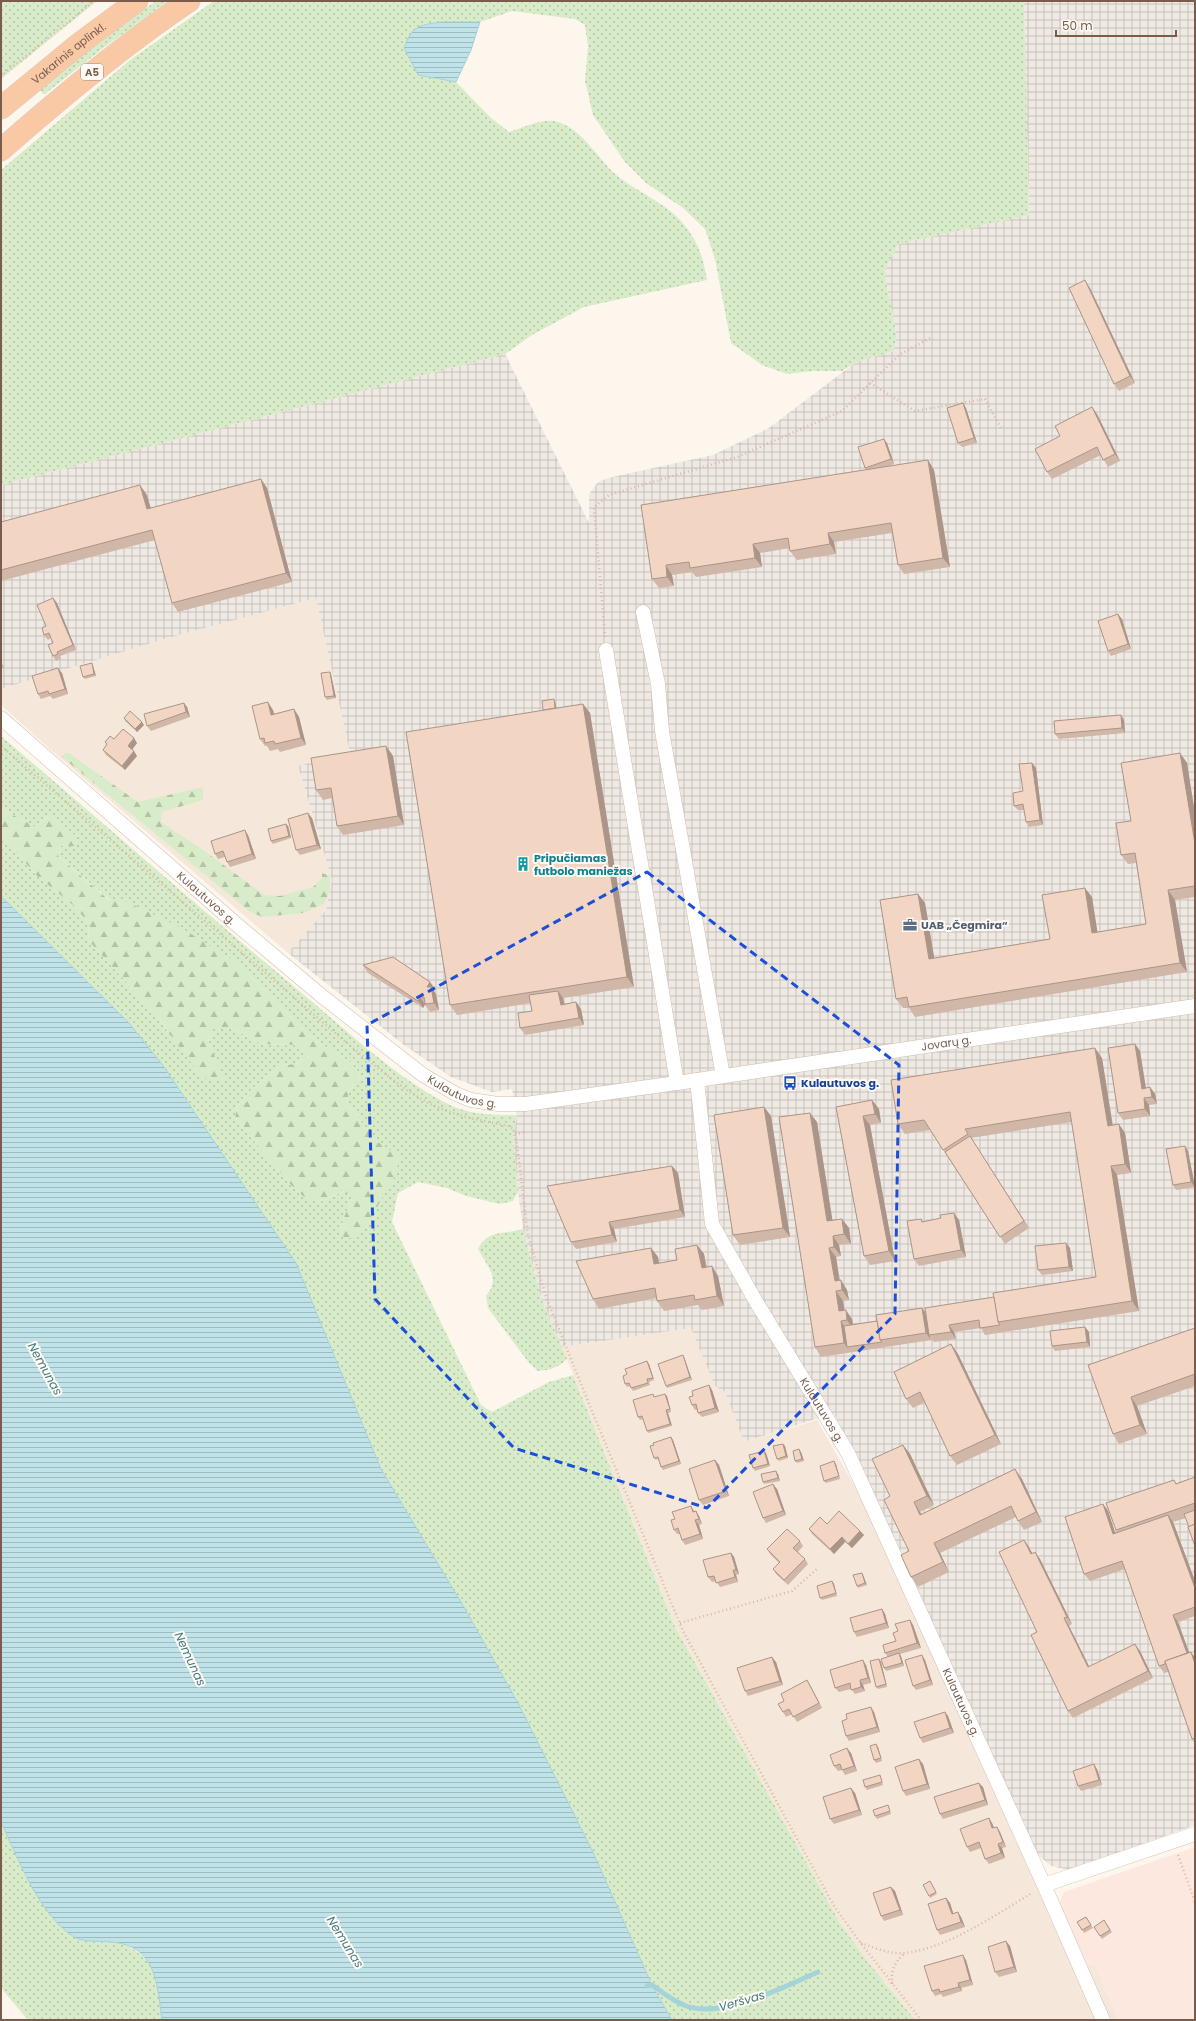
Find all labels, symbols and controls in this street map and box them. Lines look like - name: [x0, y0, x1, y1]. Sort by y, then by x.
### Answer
- scale bar: [1056, 12, 1176, 38]
- text: 50 m: [1062, 17, 1093, 34]
- street label: Vakarinis aplinkl.: [28, 19, 109, 88]
- road number: A5: [81, 64, 103, 80]
- place label: Pripučiamas futbolo maniežas: [534, 850, 633, 879]
- building icon: Pripučiamas futbolo maniežas: [515, 856, 531, 872]
- street label: Kulautuvos g.: [173, 868, 239, 928]
- office icon: UAB „Čegmira“: [902, 917, 918, 933]
- place label: UAB „Čegmira“: [921, 917, 1008, 933]
- street label: Jovarų g.: [920, 1031, 972, 1055]
- street label: Kulautuvos g.: [424, 1071, 498, 1112]
- bus stop icon: Kulautuvos g.: [782, 1075, 798, 1091]
- place label: Kulautuvos g.: [801, 1075, 879, 1091]
- water label: Nemunas: [24, 1339, 67, 1398]
- street label: Kulautuvos g.: [796, 1375, 848, 1446]
- water label: Nemunas: [170, 1629, 210, 1689]
- street label: Kulautuvos g.: [939, 1666, 984, 1739]
- water label: Nemunas: [323, 1913, 368, 1971]
- water label: Veršvas: [717, 1986, 767, 2015]

